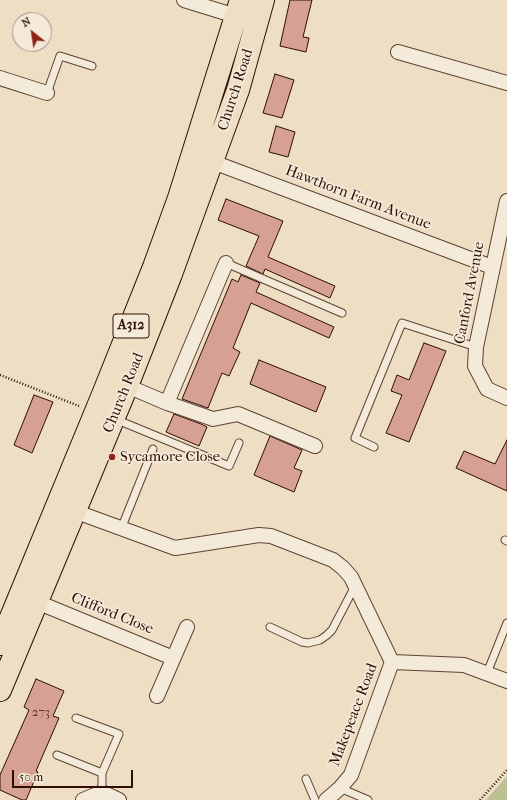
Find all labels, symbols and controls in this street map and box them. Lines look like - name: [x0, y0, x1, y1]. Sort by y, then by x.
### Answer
- north arrow: [12, 12, 52, 52]
- text: N: [19, 14, 33, 30]
- street label: Church Road: [214, 47, 258, 133]
- street label: Hawthorn Farm Avenue: [283, 162, 433, 234]
- street label: Canford Avenue: [451, 240, 489, 346]
- road number: A312: [113, 314, 149, 338]
- street label: Church Road: [100, 350, 148, 436]
- place label: Sycamore Close: [120, 448, 220, 466]
- marker: Sycamore Close: [107, 452, 117, 462]
- street label: Clifford Close: [68, 589, 156, 639]
- street label: Makepeace Road: [326, 661, 382, 769]
- house number: 273: [32, 705, 50, 721]
- scale bar: [14, 762, 135, 788]
- text: 50 m: [19, 770, 43, 784]

